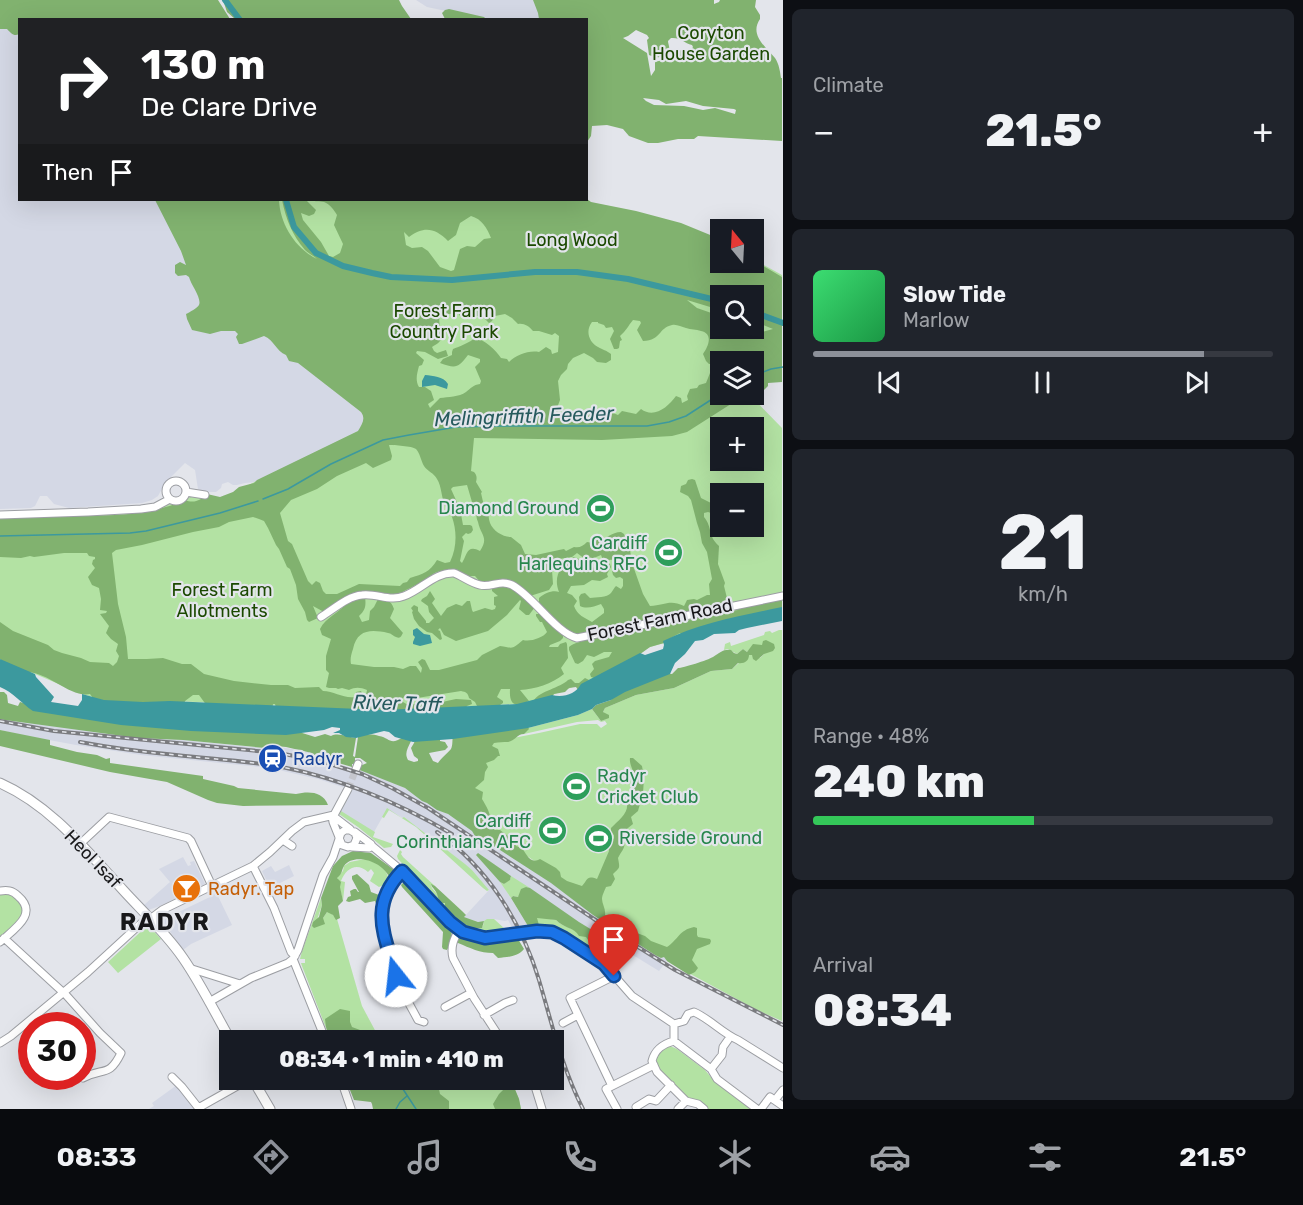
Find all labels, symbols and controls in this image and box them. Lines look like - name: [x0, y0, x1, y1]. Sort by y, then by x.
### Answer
- park label: Coryton House Garden: [652, 22, 770, 65]
- text: 130 m: [141, 40, 266, 90]
- icon: right: [42, 42, 120, 120]
- text: Climate: [813, 73, 884, 97]
- text: De Clare Drive: [141, 91, 318, 123]
- text: 21.5°: [985, 104, 1102, 157]
- text: −: [813, 112, 834, 151]
- text: +: [1252, 112, 1273, 151]
- icon: arrive: [105, 156, 138, 189]
- text: Then: [42, 159, 93, 186]
- north arrow: [710, 219, 764, 273]
- map controls: [710, 219, 764, 537]
- park label: Long Wood: [526, 229, 618, 251]
- text: Slow Tide: [903, 281, 1006, 308]
- button: search: [710, 285, 764, 339]
- park label: Forest Farm Country Park: [389, 300, 499, 343]
- text: Marlow: [903, 308, 970, 332]
- button: layers: [710, 351, 764, 405]
- icon: previous: [873, 366, 906, 399]
- icon: pause: [1026, 366, 1059, 399]
- icon: next: [1180, 366, 1213, 399]
- water label: Melingriffith Feeder: [434, 401, 616, 431]
- button: +: [710, 417, 764, 471]
- button: −: [710, 483, 764, 537]
- sports icon: Diamond Ground: [584, 492, 616, 524]
- text: 21: [998, 496, 1088, 589]
- place label: Diamond Ground: [438, 497, 579, 519]
- place label: Cardiff Harlequins RFC: [518, 532, 648, 575]
- sports icon: Cardiff Harlequins RFC: [652, 537, 684, 569]
- park label: Forest Farm Allotments: [172, 579, 272, 622]
- text: km/h: [1018, 582, 1068, 606]
- street label: Forest Farm Road: [585, 594, 735, 646]
- water label: River Taff: [352, 689, 444, 717]
- text: Range · 48%: [813, 724, 929, 748]
- station icon: Radyr: [256, 743, 288, 775]
- place label: Radyr: [293, 748, 342, 770]
- text: 240 km: [813, 755, 985, 808]
- place label: Radyr Cricket Club: [597, 765, 698, 808]
- sports icon: Radyr Cricket Club: [560, 770, 592, 802]
- place label: Cardiff Corinthians AFC: [396, 810, 532, 853]
- sports icon: Cardiff Corinthians AFC: [536, 815, 568, 847]
- sports icon: Riverside Ground: [582, 822, 614, 854]
- street label: Heol Isaf: [60, 825, 126, 893]
- place label: Riverside Ground: [619, 827, 762, 849]
- bar icon: Radyr. Tap: [171, 873, 203, 905]
- place label: Radyr. Tap: [208, 878, 294, 900]
- district label: RADYR: [120, 908, 210, 936]
- pin: [588, 914, 639, 976]
- icon: arrive: [597, 923, 630, 956]
- position arrow: [364, 944, 428, 1008]
- text: Arrival: [813, 953, 873, 977]
- text: 08:34: [813, 984, 952, 1037]
- speed limit sign: 30: [18, 1012, 96, 1090]
- text: 08:34 · 1 min · 410 m: [279, 1046, 504, 1073]
- icon: directions: [250, 1136, 292, 1178]
- icon: music: [404, 1136, 446, 1178]
- icon: phone: [559, 1136, 601, 1178]
- icon: climate: [714, 1136, 756, 1178]
- icon: car: [869, 1136, 911, 1178]
- icon: filters: [1024, 1136, 1066, 1178]
- text: 08:33: [56, 1141, 137, 1173]
- text: 21.5°: [1179, 1141, 1246, 1173]

